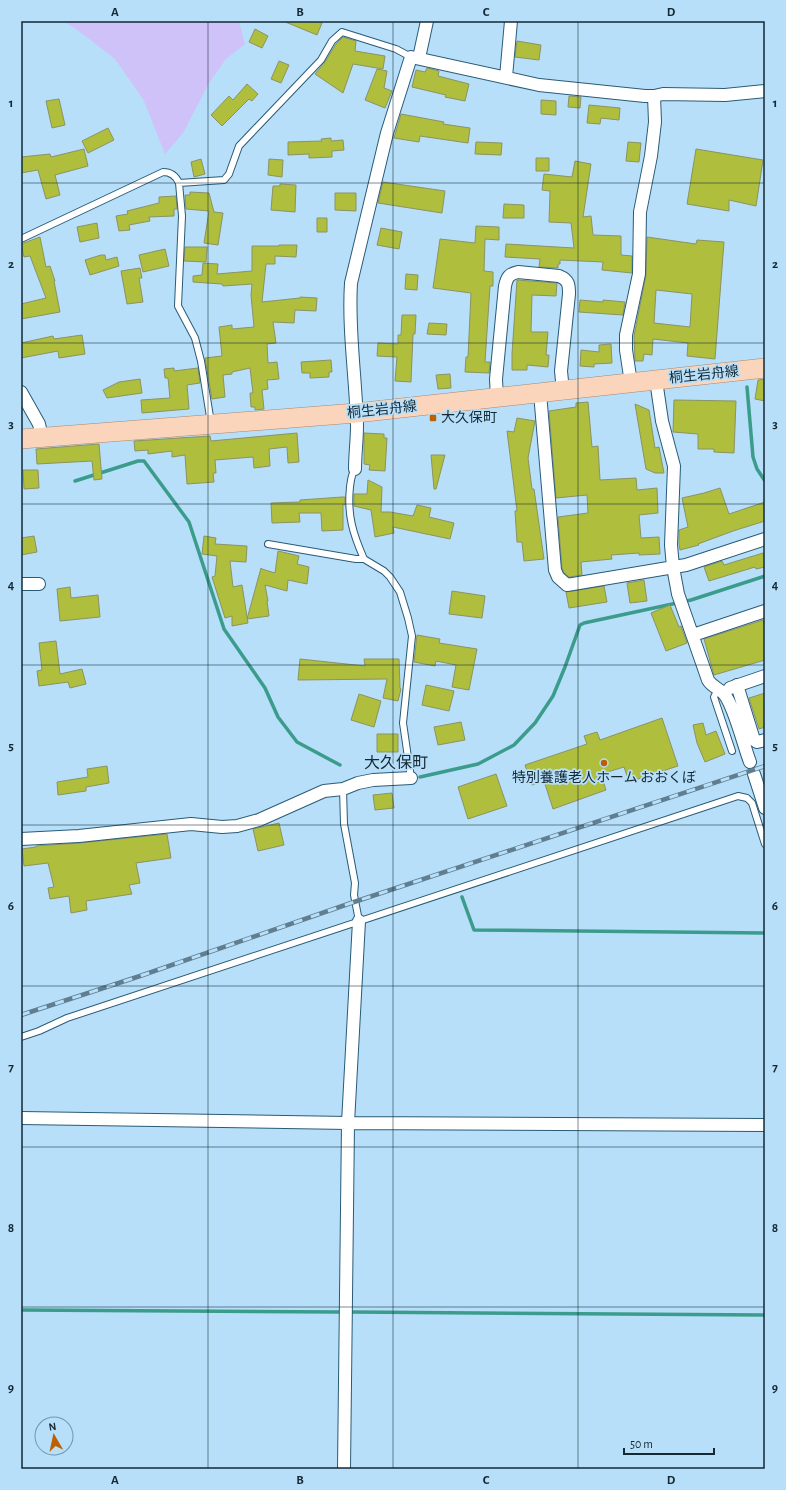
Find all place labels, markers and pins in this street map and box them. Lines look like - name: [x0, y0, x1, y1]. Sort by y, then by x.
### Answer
- place label: 大久保町: [441, 410, 497, 425]
- marker: 大久保町: [428, 413, 438, 423]
- marker: 特別養護老人ホーム おおくぼ: [599, 758, 609, 768]
- place label: 特別養護老人ホーム おおくぼ: [512, 770, 696, 785]

